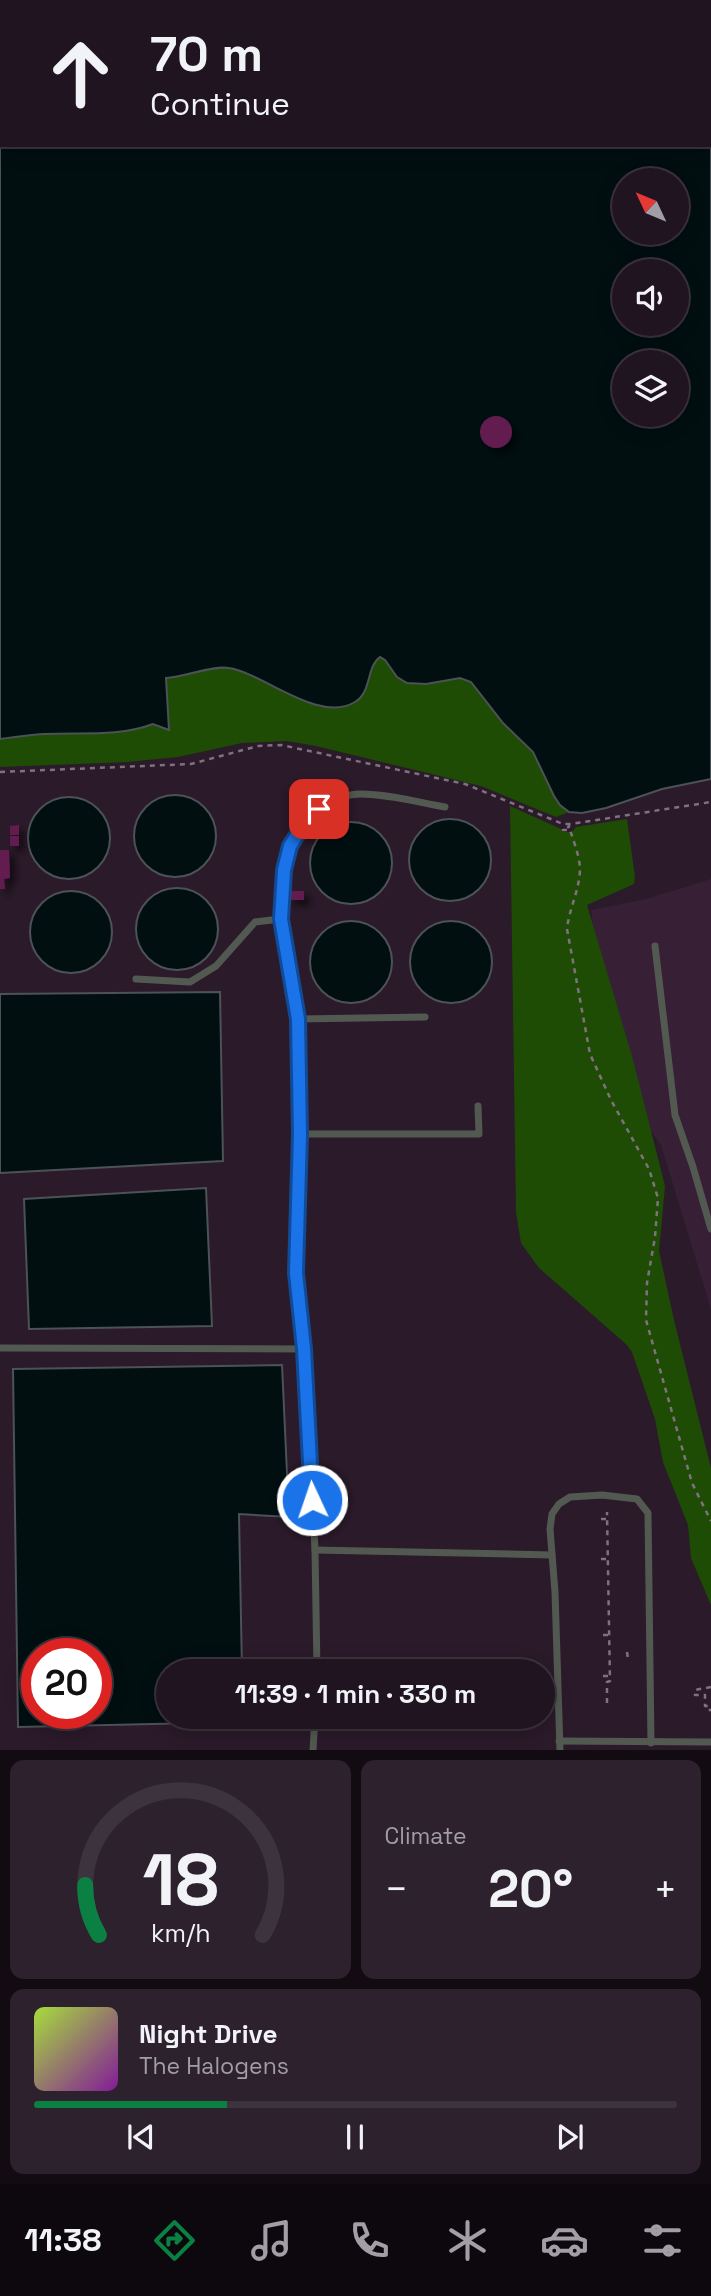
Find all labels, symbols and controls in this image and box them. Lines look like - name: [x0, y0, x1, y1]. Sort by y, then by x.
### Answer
- text: 70 m: [150, 23, 263, 85]
- icon: ahead: [35, 28, 126, 119]
- text: Continue: [150, 84, 290, 124]
- north arrow: [612, 168, 690, 245]
- map controls: [612, 168, 689, 427]
- button: sound: [612, 259, 689, 336]
- button: layers: [612, 350, 689, 427]
- pin: [289, 779, 349, 839]
- icon: arrive: [300, 790, 338, 828]
- position arrow: [275, 1463, 349, 1537]
- speed limit sign: 20: [21, 1638, 112, 1729]
- text: 11:39 · 1 min · 330 m: [235, 1677, 476, 1711]
- text: Climate: [385, 1821, 467, 1851]
- text: 18: [142, 1834, 219, 1927]
- text: 20°: [488, 1856, 573, 1922]
- text: −: [385, 1865, 408, 1913]
- text: +: [653, 1865, 677, 1913]
- text: km/h: [150, 1917, 210, 1949]
- text: Night Drive: [139, 2017, 277, 2051]
- text: The Halogens: [139, 2051, 289, 2081]
- icon: previous: [122, 2118, 160, 2156]
- icon: pause: [336, 2118, 374, 2156]
- icon: next: [551, 2118, 589, 2156]
- icon: directions: [150, 2216, 199, 2265]
- icon: music: [247, 2216, 296, 2265]
- icon: phone: [345, 2216, 394, 2265]
- icon: climate: [443, 2216, 492, 2265]
- icon: car: [540, 2216, 589, 2265]
- icon: filters: [638, 2216, 687, 2265]
- text: 11:38: [24, 2220, 101, 2260]

